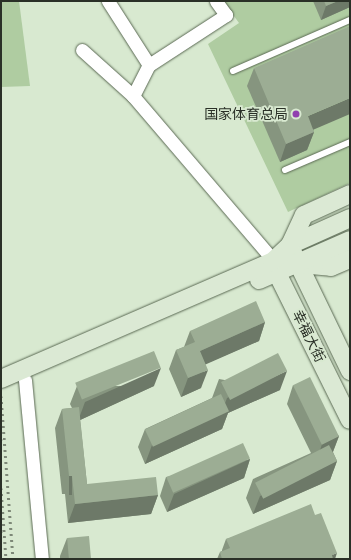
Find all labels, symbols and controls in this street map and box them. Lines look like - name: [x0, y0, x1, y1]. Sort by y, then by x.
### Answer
- place label: 国家体育总局: [204, 106, 288, 122]
- marker: 国家体育总局: [291, 109, 301, 119]
- street label: 幸福大街: [289, 307, 329, 365]

